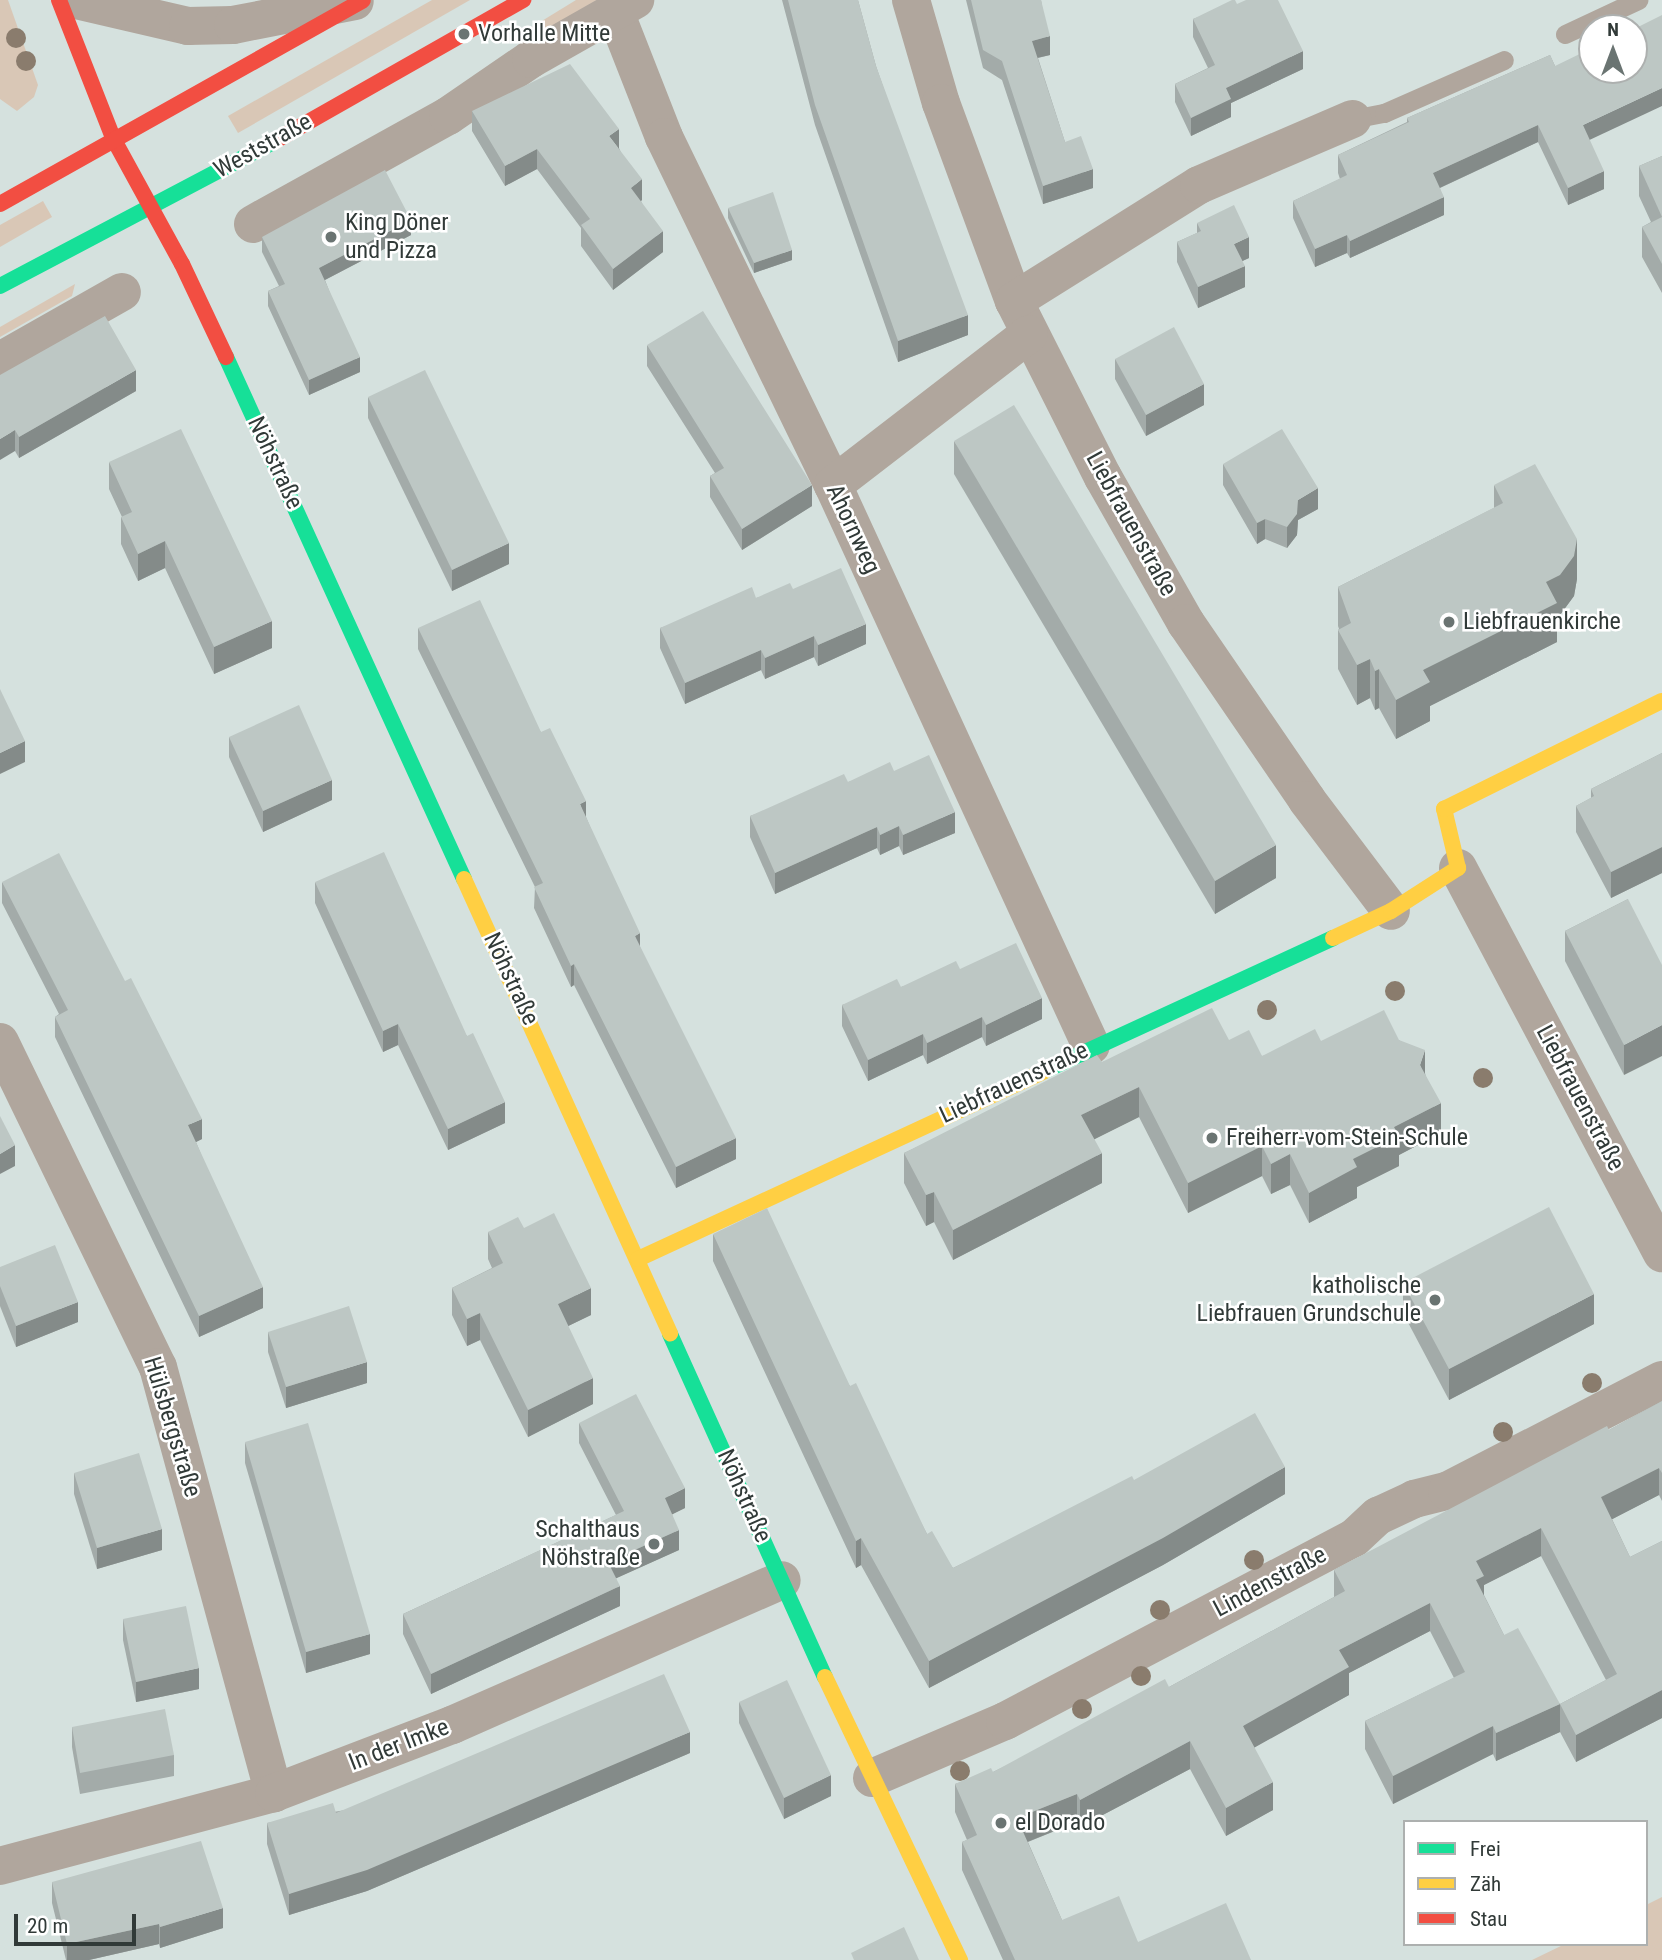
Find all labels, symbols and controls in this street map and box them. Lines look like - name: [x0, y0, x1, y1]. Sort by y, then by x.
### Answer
- north arrow: [1578, 14, 1648, 84]
- text: N: [1607, 18, 1619, 41]
- place label: Vorhalle Mitte: [478, 20, 610, 48]
- marker: Vorhalle Mitte: [456, 26, 472, 42]
- street label: Weststraße: [209, 107, 317, 185]
- place label: King Döner und Pizza: [345, 209, 448, 265]
- marker: King Döner und Pizza: [323, 229, 339, 245]
- street label: Nöhstraße: [241, 412, 309, 514]
- street label: Liebfrauenstraße: [1079, 447, 1183, 601]
- street label: Ahornweg: [820, 480, 886, 578]
- place label: Liebfrauenkirche: [1463, 608, 1621, 636]
- marker: Liebfrauenkirche: [1441, 614, 1457, 630]
- street label: Nöhstraße: [477, 928, 545, 1030]
- street label: Liebfrauenstraße: [1530, 1020, 1630, 1176]
- street label: Liebfrauenstraße: [935, 1036, 1093, 1130]
- place label: Freiherr-vom-Stein-Schule: [1226, 1124, 1468, 1152]
- marker: Freiherr-vom-Stein-Schule: [1204, 1130, 1220, 1146]
- place label: katholische Liebfrauen Grundschule: [1196, 1272, 1421, 1328]
- marker: katholische Liebfrauen Grundschule: [1427, 1292, 1443, 1308]
- street label: Hülsbergstraße: [137, 1353, 207, 1501]
- street label: Nöhstraße: [711, 1445, 777, 1547]
- place label: Schalthaus Nöhstraße: [535, 1516, 640, 1572]
- marker: Schalthaus Nöhstraße: [646, 1536, 662, 1552]
- street label: Lindenstraße: [1209, 1540, 1331, 1624]
- street label: In der Imke: [345, 1713, 453, 1777]
- place label: el Dorado: [1015, 1809, 1105, 1837]
- marker: el Dorado: [993, 1815, 1009, 1831]
- legend: [1403, 1820, 1648, 1946]
- text: Frei: [1470, 1837, 1501, 1861]
- text: Zäh: [1470, 1872, 1501, 1896]
- scale bar: [18, 1900, 140, 1944]
- text: Stau: [1470, 1907, 1507, 1931]
- text: 20 m: [27, 1914, 68, 1938]

